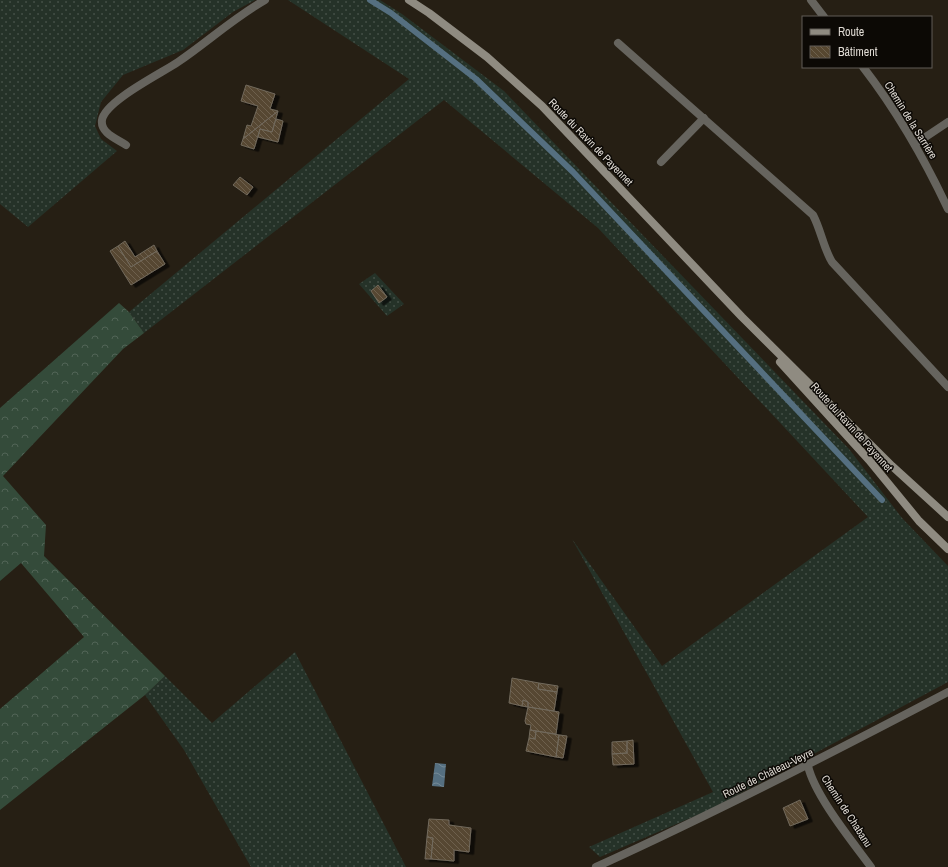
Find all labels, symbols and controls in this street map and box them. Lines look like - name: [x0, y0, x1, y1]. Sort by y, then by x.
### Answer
- legend: [802, 16, 932, 68]
- text: Route: [838, 24, 864, 40]
- text: Bâtiment: [838, 44, 878, 60]
- street label: Chemin de la Sarrière: [882, 79, 940, 161]
- street label: Route du Ravin de Payennet: [546, 95, 637, 189]
- street label: Route du Ravin de Payennet: [808, 379, 896, 475]
- street label: Route de Château-Veyre: [720, 745, 816, 801]
- street label: Chemin de Chabanu: [818, 772, 876, 850]

